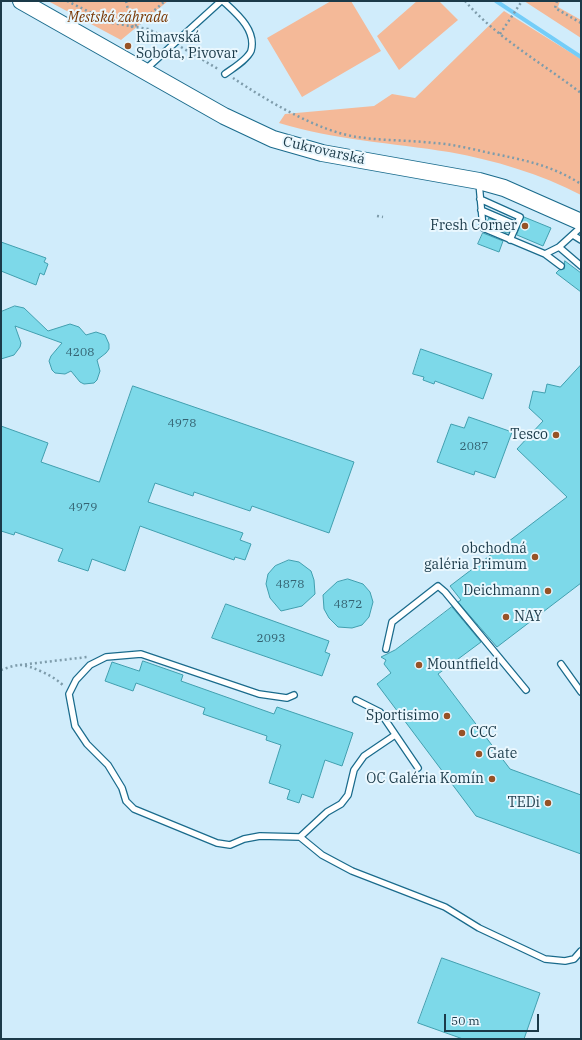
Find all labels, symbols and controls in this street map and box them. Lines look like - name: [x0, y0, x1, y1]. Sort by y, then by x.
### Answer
- park label: Mestská záhrada: [68, 10, 168, 26]
- place label: Rimavská Sobota, Pivovar: [136, 30, 238, 62]
- marker: Rimavská Sobota, Pivovar: [123, 41, 133, 51]
- street label: Cukrovarská: [281, 133, 367, 169]
- place label: Fresh Corner: [430, 218, 517, 234]
- marker: Fresh Corner: [520, 221, 530, 231]
- house number: 4208: [66, 346, 94, 360]
- house number: 4978: [168, 417, 196, 431]
- place label: Tesco: [510, 427, 548, 443]
- marker: Tesco: [551, 430, 561, 440]
- house number: 2087: [460, 440, 488, 454]
- house number: 4979: [69, 501, 97, 515]
- place label: obchodná galéria Primum: [424, 541, 527, 574]
- marker: obchodná galéria Primum: [530, 552, 540, 562]
- house number: 4878: [276, 578, 304, 592]
- place label: Deichmann: [463, 583, 540, 599]
- marker: Deichmann: [543, 586, 553, 596]
- house number: 4872: [334, 598, 362, 612]
- place label: NAY: [514, 609, 542, 625]
- marker: NAY: [501, 612, 511, 622]
- house number: 2093: [257, 632, 285, 646]
- place label: Mountfield: [427, 657, 499, 673]
- marker: Mountfield: [414, 660, 424, 670]
- place label: Sportisimo: [366, 708, 439, 724]
- marker: Sportisimo: [442, 711, 452, 721]
- place label: CCC: [470, 725, 497, 741]
- marker: CCC: [457, 728, 467, 738]
- place label: Gate: [487, 746, 517, 762]
- marker: Gate: [474, 749, 484, 759]
- place label: OC Galéria Komín: [366, 771, 484, 787]
- marker: OC Galéria Komín: [487, 774, 497, 784]
- place label: TEDi: [508, 795, 540, 811]
- marker: TEDi: [543, 798, 553, 808]
- scale bar: [446, 1006, 541, 1032]
- text: 50 m: [451, 1013, 480, 1028]

